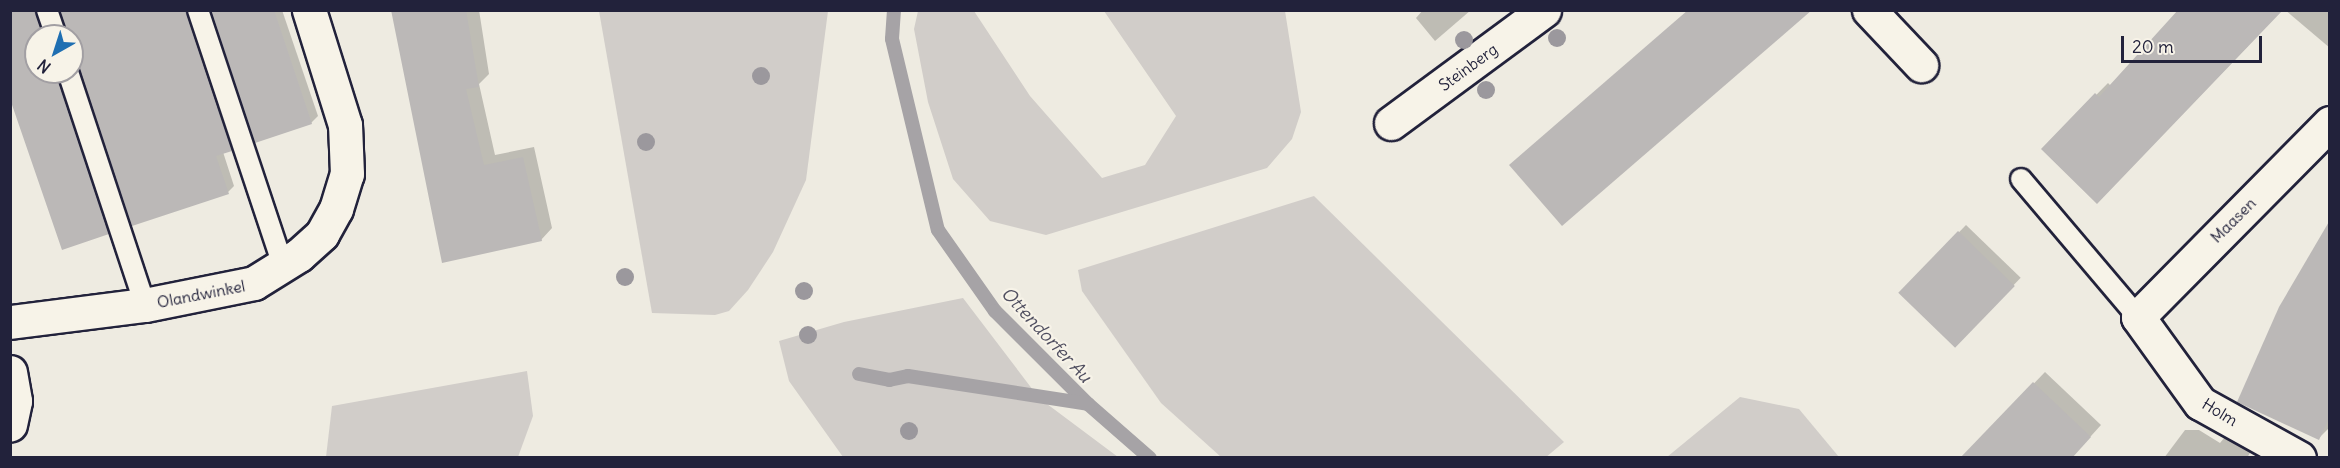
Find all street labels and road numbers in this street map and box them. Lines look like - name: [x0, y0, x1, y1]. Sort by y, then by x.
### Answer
- street label: Steinberg: [1435, 39, 1501, 95]
- street label: Maasen: [2206, 193, 2260, 247]
- street label: Olandwinkel: [155, 276, 247, 312]
- street label: Holm: [2199, 394, 2241, 430]

